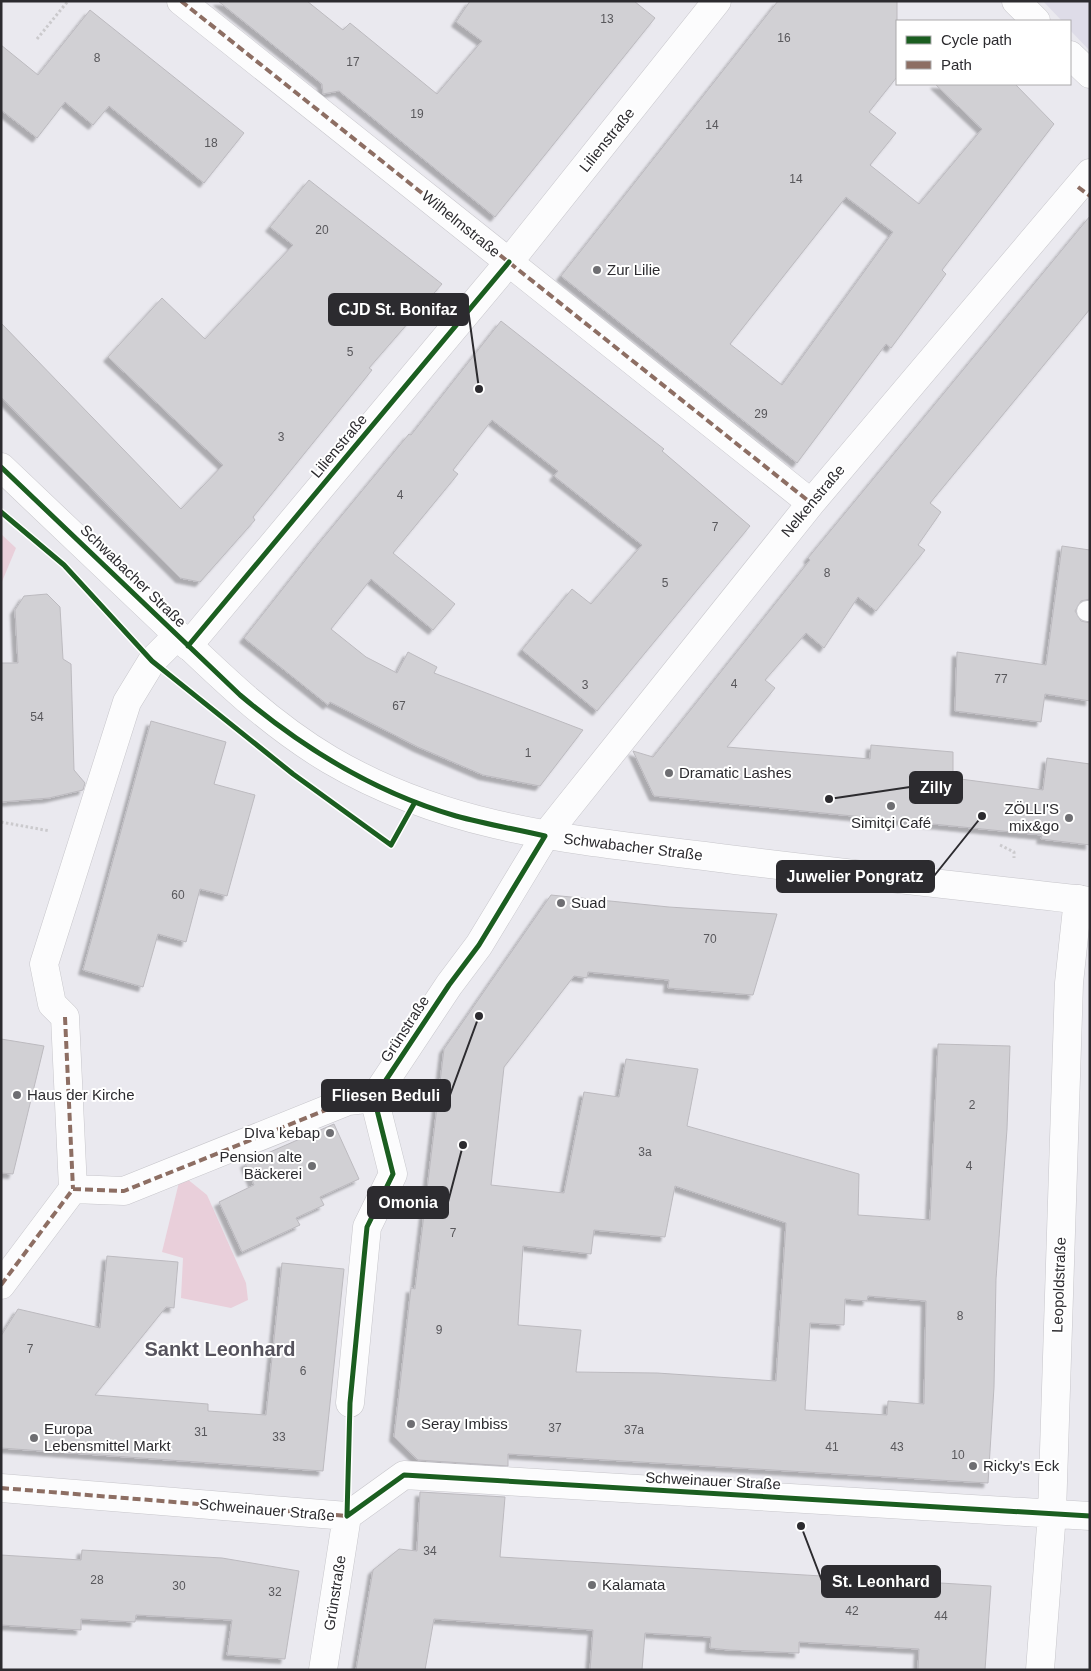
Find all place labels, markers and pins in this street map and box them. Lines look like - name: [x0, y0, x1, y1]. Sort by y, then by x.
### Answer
- place label: Zur Lilie: [607, 261, 660, 278]
- marker: Zur Lilie: [591, 264, 603, 276]
- callout: CJD St. Bonifaz: [329, 294, 468, 325]
- place label: Dramatic Lashes: [679, 764, 792, 781]
- marker: Dramatic Lashes: [663, 767, 675, 779]
- callout: Zilly: [910, 772, 962, 803]
- marker: Simitçi Café: [885, 800, 897, 812]
- place label: ZÖLLI'S mix&go: [1004, 800, 1059, 834]
- marker: ZÖLLI'S mix&go: [1063, 812, 1075, 824]
- place label: Simitçi Café: [851, 814, 931, 831]
- callout: Juwelier Pongratz: [777, 861, 934, 892]
- place label: Suad: [571, 894, 606, 911]
- marker: Suad: [555, 897, 567, 909]
- callout: Fliesen Beduli: [322, 1080, 450, 1111]
- place label: Haus der Kirche: [27, 1086, 135, 1103]
- marker: Haus der Kirche: [11, 1089, 23, 1101]
- place label: DIva kebap: [244, 1124, 320, 1141]
- marker: DIva kebap: [324, 1127, 336, 1139]
- place label: Pension alte Bäckerei: [219, 1148, 302, 1182]
- marker: Pension alte Bäckerei: [306, 1160, 318, 1172]
- callout: Omonia: [368, 1187, 448, 1218]
- place label: Seray Imbiss: [421, 1415, 508, 1432]
- marker: Seray Imbiss: [405, 1418, 417, 1430]
- place label: Europa Lebensmittel Markt: [44, 1420, 172, 1454]
- marker: Europa Lebensmittel Markt: [28, 1432, 40, 1444]
- place label: Ricky's Eck: [983, 1457, 1060, 1474]
- marker: Ricky's Eck: [967, 1460, 979, 1472]
- callout: St. Leonhard: [822, 1566, 940, 1597]
- place label: Kalamata: [602, 1576, 666, 1593]
- marker: Kalamata: [586, 1579, 598, 1591]

